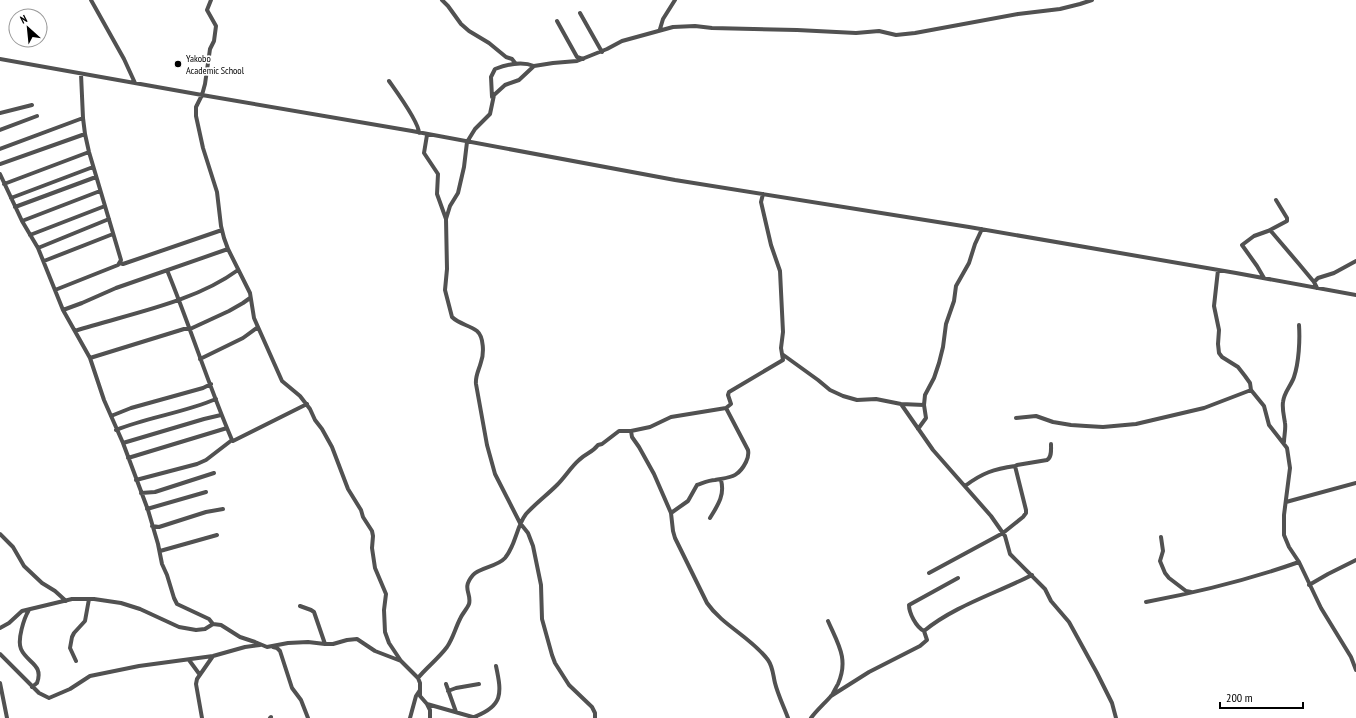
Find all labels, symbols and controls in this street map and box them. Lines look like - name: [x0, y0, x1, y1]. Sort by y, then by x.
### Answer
- north arrow: [8, 8, 48, 48]
- text: N: [18, 11, 29, 27]
- place label: Yakobo Academic School: [186, 52, 245, 77]
- marker: Yakobo Academic School: [173, 59, 183, 69]
- scale bar: [1220, 684, 1303, 710]
- text: 200 m: [1226, 690, 1253, 705]

